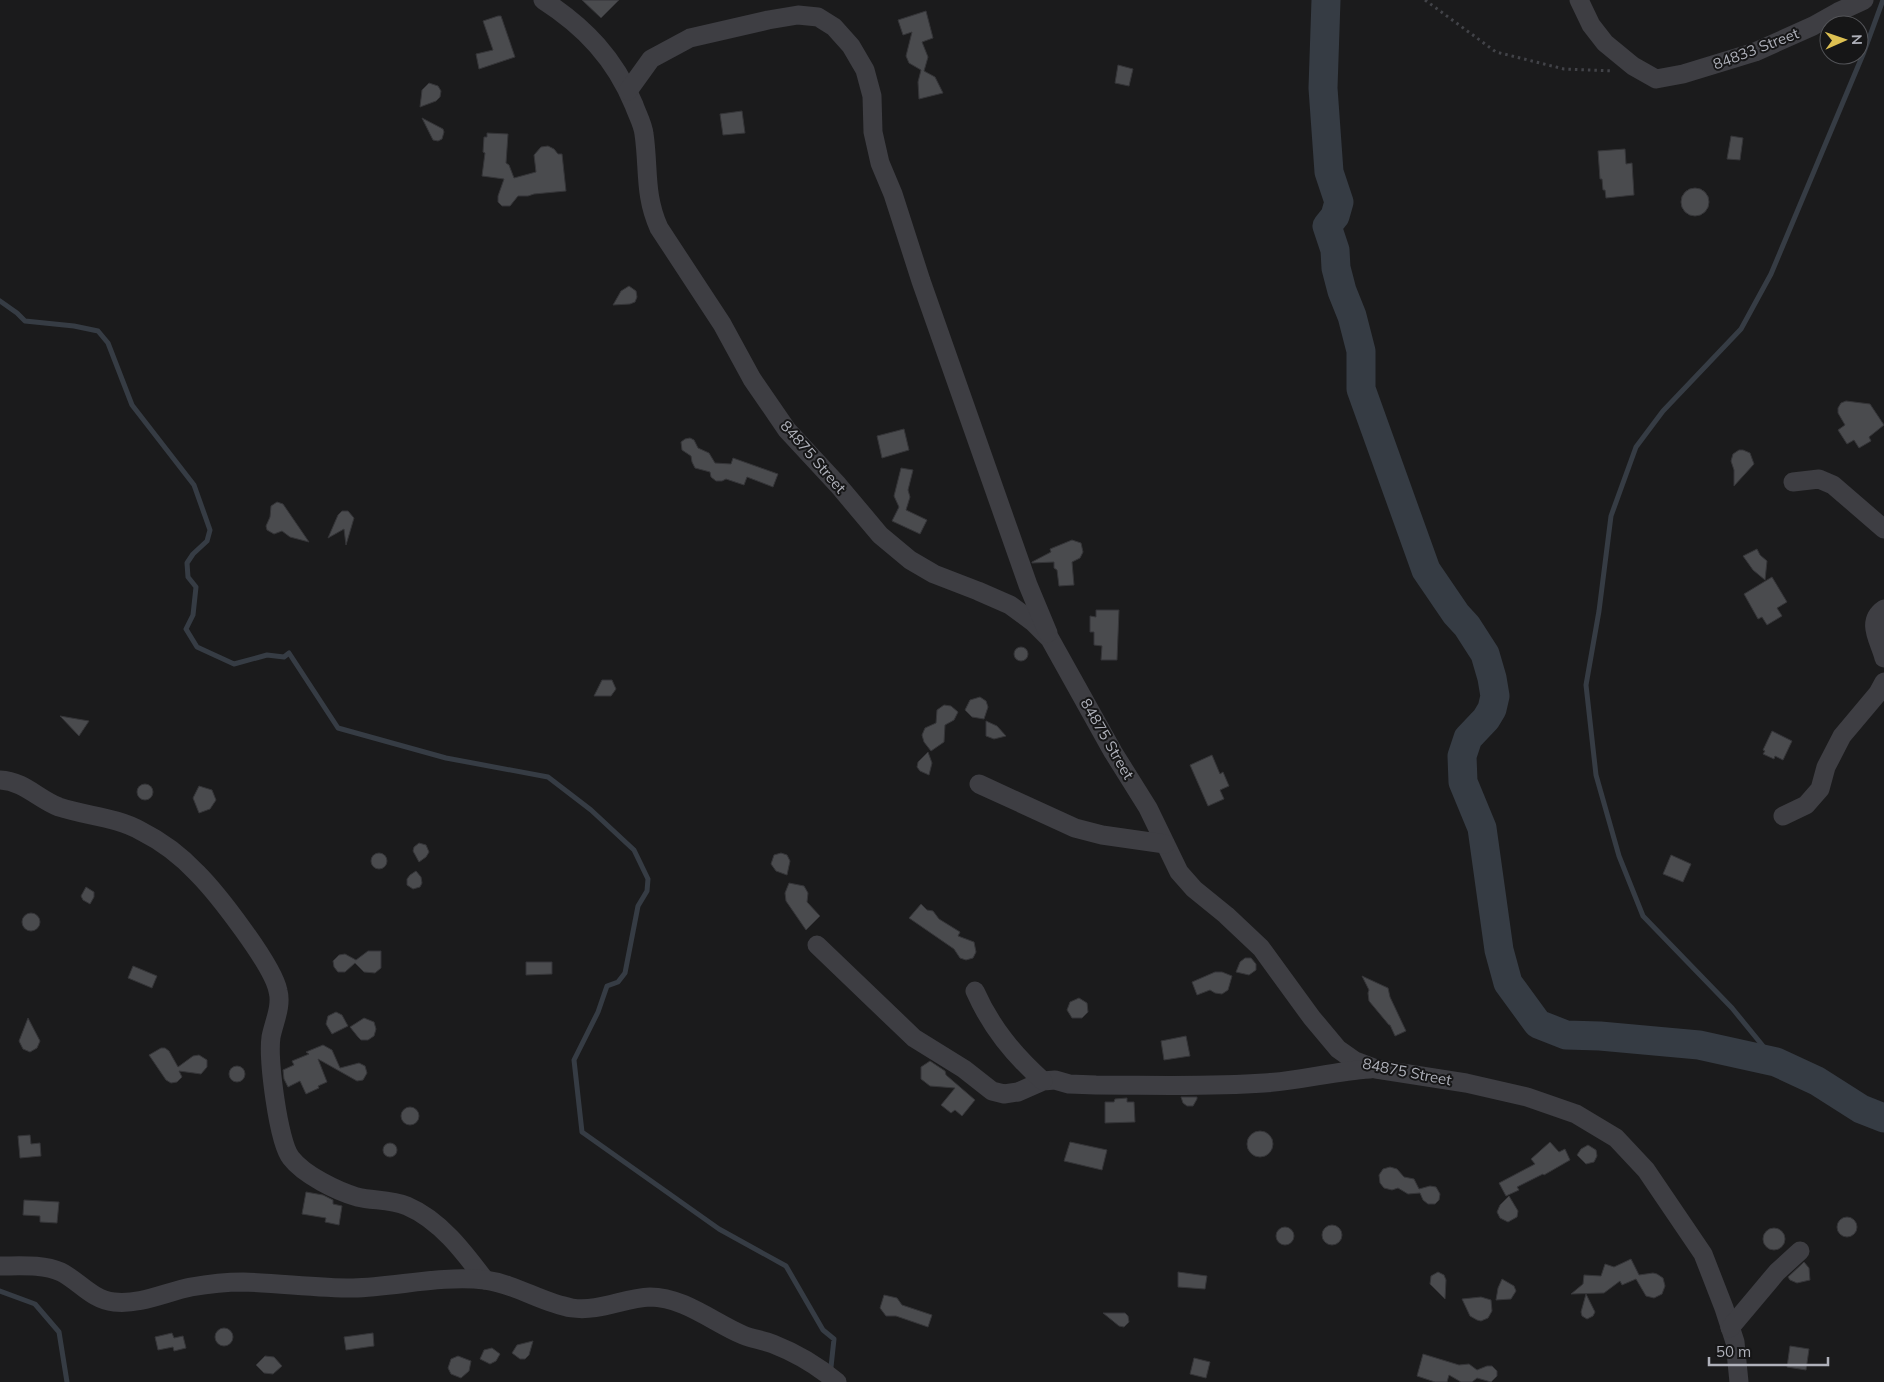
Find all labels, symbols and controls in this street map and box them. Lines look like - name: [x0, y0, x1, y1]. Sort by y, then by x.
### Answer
- north arrow: [1819, 15, 1869, 65]
- street label: 84833 Street: [1710, 23, 1801, 74]
- text: N: [1848, 34, 1866, 45]
- street label: 84875 Street: [777, 416, 850, 497]
- street label: 84875 Street: [1077, 695, 1138, 783]
- street label: 84875 Street: [1361, 1054, 1453, 1089]
- scale bar: [1709, 1334, 1828, 1366]
- text: 50 m: [1716, 1342, 1751, 1361]

